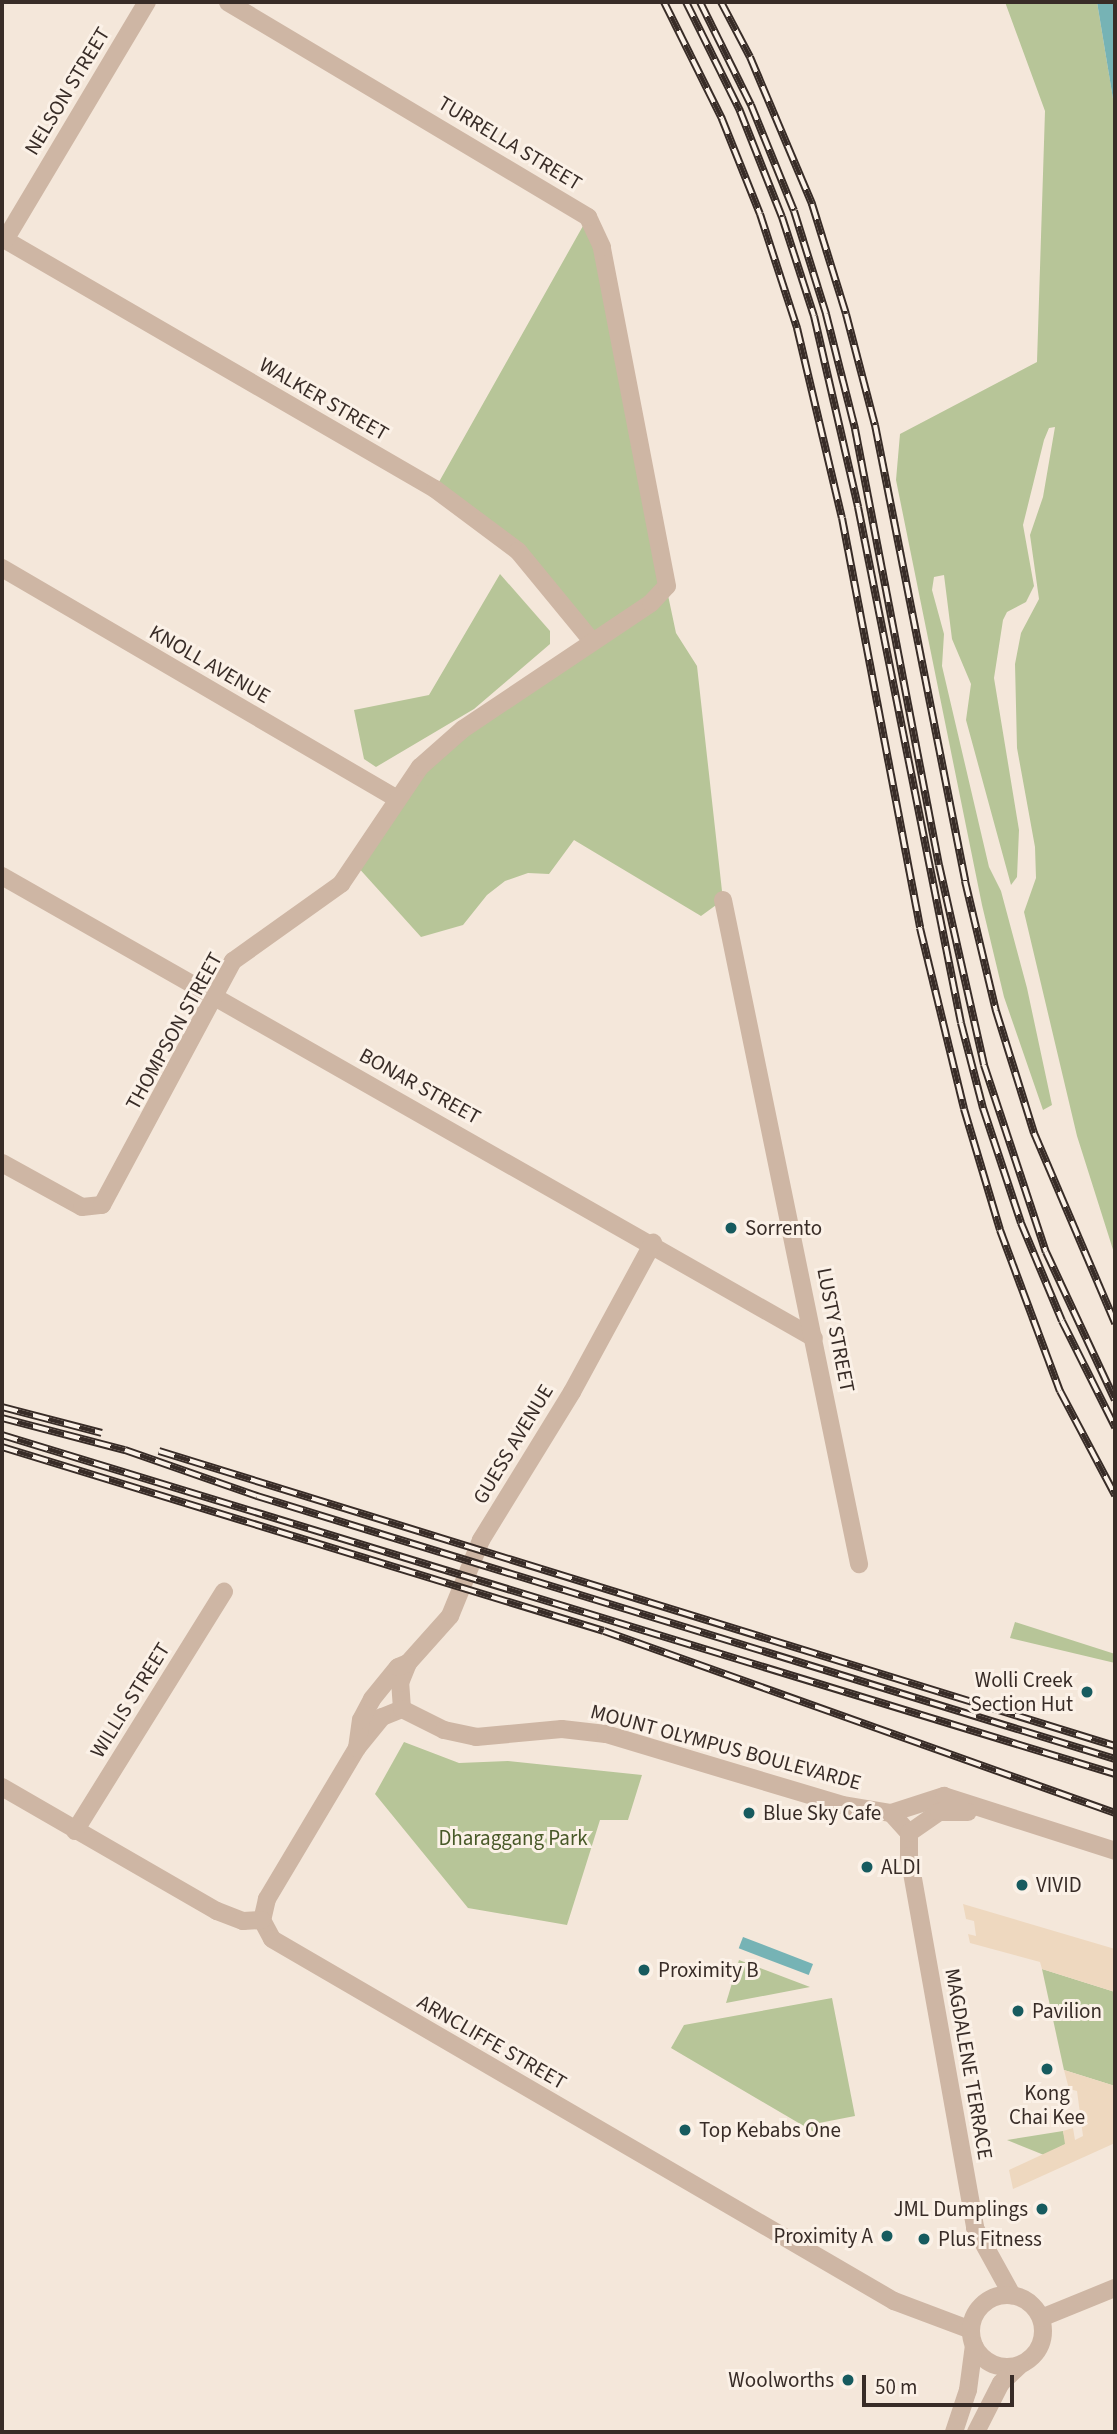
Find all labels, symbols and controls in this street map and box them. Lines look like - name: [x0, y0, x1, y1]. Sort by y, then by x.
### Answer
- street label: NELSON STREET: [19, 22, 115, 160]
- street label: TURRELLA STREET: [434, 90, 586, 196]
- street label: WALKER STREET: [255, 352, 393, 446]
- street label: KNOLL AVENUE: [145, 619, 275, 709]
- street label: THOMPSON STREET: [120, 948, 228, 1114]
- street label: BONAR STREET: [355, 1042, 485, 1130]
- place label: Sorrento: [745, 1215, 822, 1241]
- marker: Sorrento: [723, 1220, 739, 1236]
- street label: LUSTY STREET: [812, 1266, 860, 1394]
- street label: GUESS AVENUE: [467, 1380, 559, 1508]
- street label: WILLIS STREET: [85, 1638, 175, 1762]
- place label: Wolli Creek Section Hut: [970, 1667, 1073, 1717]
- marker: Wolli Creek Section Hut: [1079, 1684, 1095, 1700]
- street label: MOUNT OLYMPUS BOULEVARDE: [588, 1699, 864, 1795]
- place label: Blue Sky Cafe: [763, 1800, 881, 1826]
- marker: Blue Sky Cafe: [741, 1805, 757, 1821]
- park label: Dharaggang Park: [438, 1825, 588, 1851]
- place label: ALDI: [881, 1854, 921, 1880]
- marker: ALDI: [859, 1859, 875, 1875]
- place label: VIVID: [1036, 1872, 1082, 1898]
- marker: VIVID: [1014, 1877, 1030, 1893]
- place label: Proximity B: [658, 1957, 759, 1983]
- marker: Proximity B: [636, 1962, 652, 1978]
- street label: MAGDALENE TERRACE: [940, 1966, 998, 2162]
- street label: ARNCLIFFE STREET: [413, 1989, 571, 2095]
- place label: Pavilion: [1032, 1998, 1102, 2024]
- marker: Pavilion: [1010, 2003, 1026, 2019]
- marker: Kong Chai Kee: [1039, 2061, 1055, 2077]
- place label: Kong Chai Kee: [1009, 2080, 1085, 2130]
- place label: Top Kebabs One: [699, 2117, 841, 2143]
- marker: Top Kebabs One: [677, 2122, 693, 2138]
- place label: JML Dumplings: [893, 2196, 1028, 2222]
- marker: JML Dumplings: [1034, 2201, 1050, 2217]
- place label: Proximity A: [773, 2223, 873, 2249]
- place label: Plus Fitness: [938, 2226, 1042, 2252]
- marker: Proximity A: [879, 2228, 895, 2244]
- marker: Plus Fitness: [916, 2231, 932, 2247]
- scale bar: [865, 2360, 1017, 2404]
- place label: Woolworths: [728, 2367, 834, 2393]
- marker: Woolworths: [840, 2372, 856, 2388]
- text: 50 m: [875, 2372, 917, 2402]

